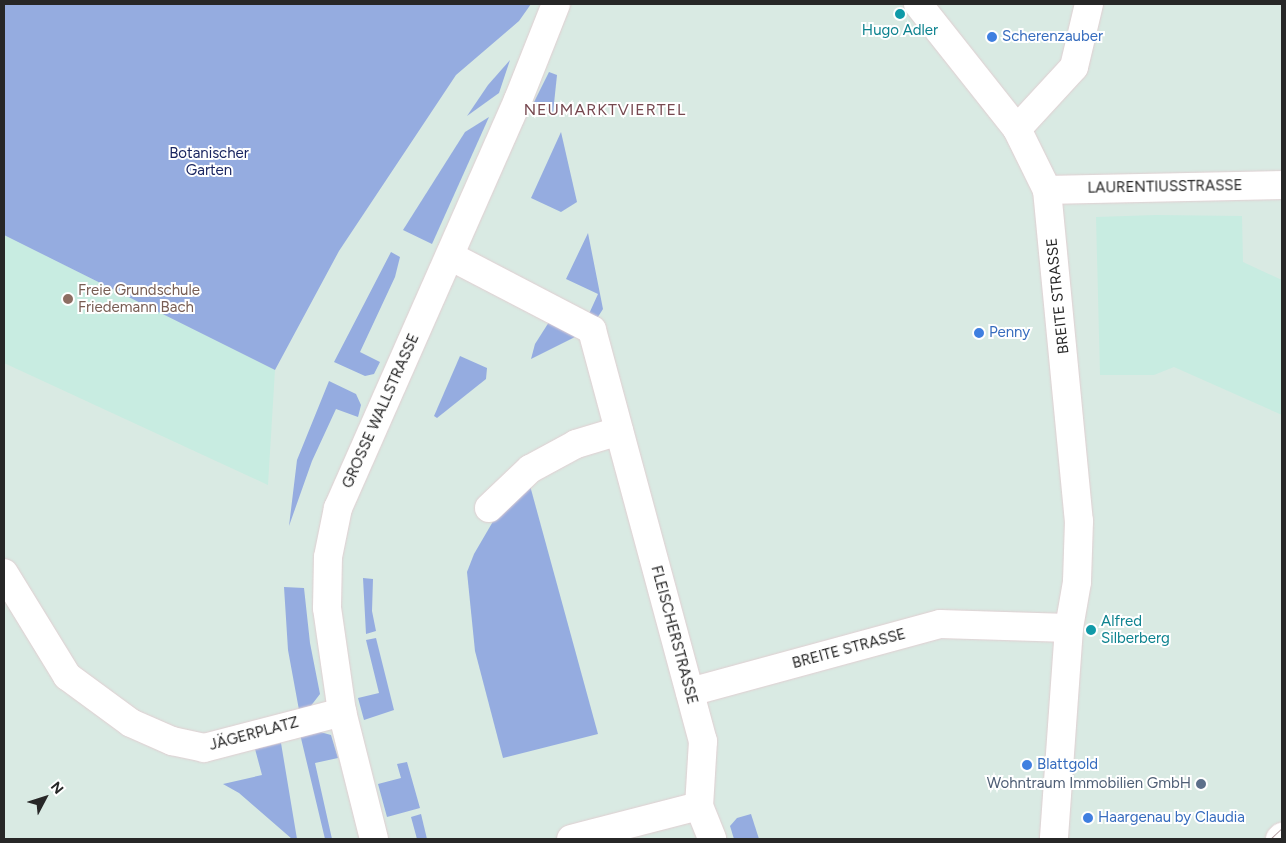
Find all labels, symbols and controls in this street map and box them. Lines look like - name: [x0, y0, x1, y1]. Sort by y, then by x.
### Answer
- marker: Hugo Adler: [894, 8, 906, 20]
- place label: Hugo Adler: [862, 22, 938, 40]
- place label: Scherenzauber: [1002, 28, 1103, 46]
- marker: Scherenzauber: [986, 31, 998, 43]
- district label: NEUMARKTVIERTEL: [522, 100, 688, 120]
- park label: Botanischer Garten: [169, 144, 249, 179]
- street label: LAURENTIUSSTRASSE: [1087, 177, 1243, 197]
- street label: BREITE STRASSE: [1043, 237, 1073, 355]
- place label: Freie Grundschule Friedemann Bach: [78, 281, 200, 316]
- marker: Freie Grundschule Friedemann Bach: [62, 293, 74, 305]
- place label: Penny: [989, 324, 1030, 342]
- marker: Penny: [973, 327, 985, 339]
- street label: GROSSE WALLSTRASSE: [339, 331, 423, 491]
- street label: FLEISCHERSTRASSE: [647, 564, 701, 706]
- place label: Alfred Silberberg: [1101, 612, 1170, 647]
- marker: Alfred Silberberg: [1085, 624, 1097, 636]
- street label: BREITE STRASSE: [790, 625, 908, 673]
- street label: JÄGERPLATZ: [207, 713, 301, 755]
- place label: Blattgold: [1037, 756, 1098, 774]
- marker: Blattgold: [1021, 759, 1033, 771]
- north arrow: [20, 773, 70, 823]
- place label: Wohntraum Immobilien GmbH: [987, 775, 1191, 793]
- text: N: [47, 778, 67, 798]
- marker: Wohntraum Immobilien GmbH: [1195, 778, 1207, 790]
- place label: Haargenau by Claudia: [1098, 809, 1245, 827]
- marker: Haargenau by Claudia: [1082, 812, 1094, 824]

